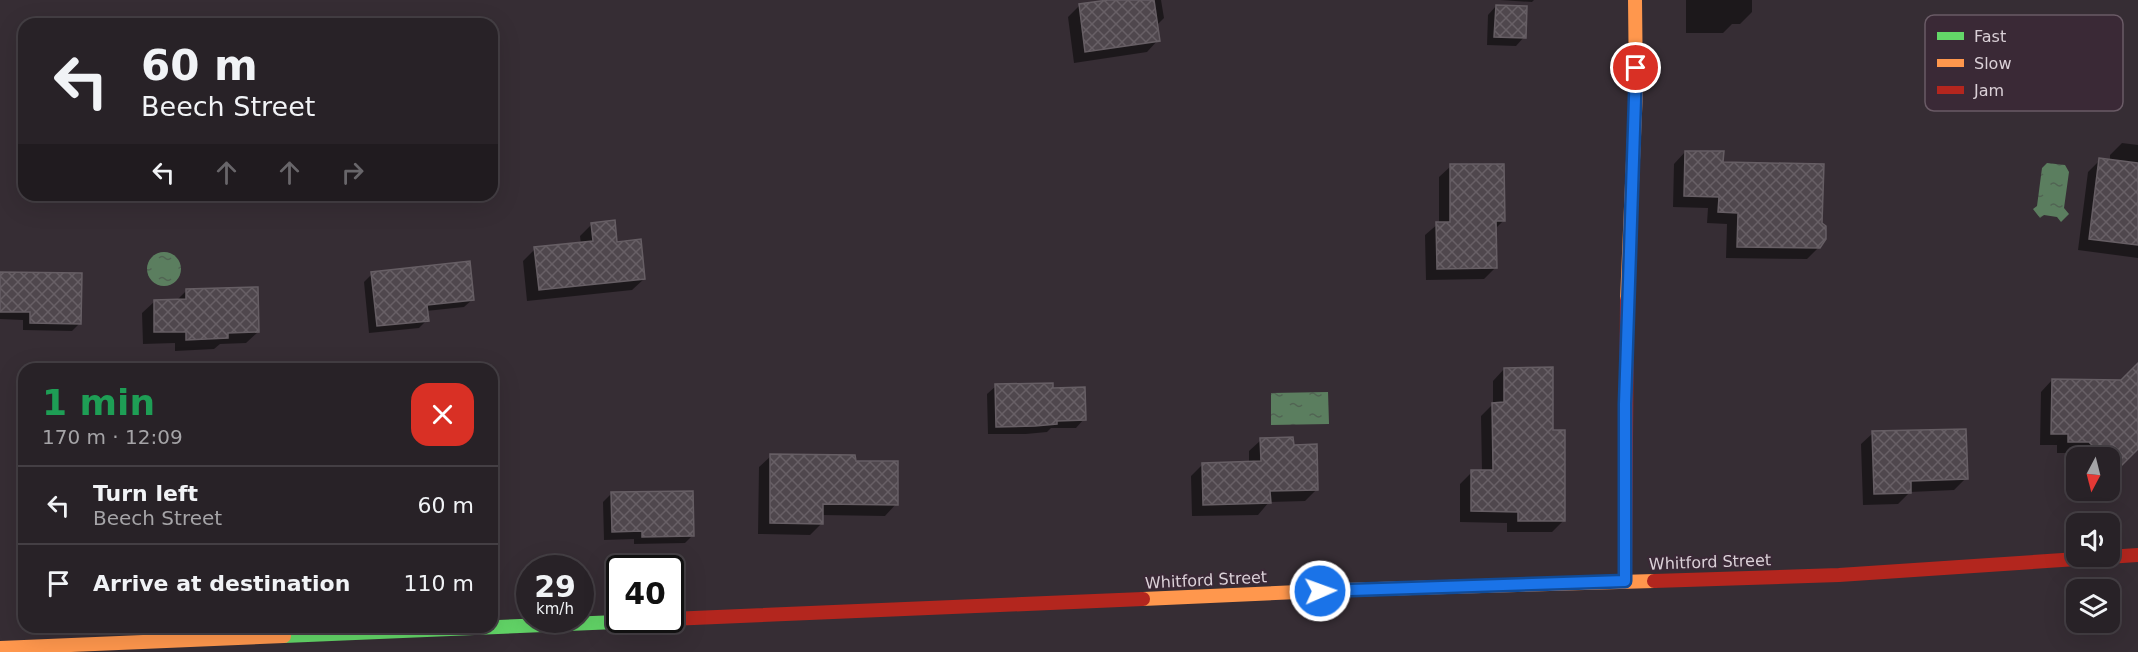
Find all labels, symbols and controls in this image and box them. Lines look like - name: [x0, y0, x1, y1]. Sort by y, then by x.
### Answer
- legend: [1925, 15, 2123, 111]
- text: Fast: [1974, 27, 2006, 46]
- text: 60 m: [141, 41, 258, 90]
- icon: left: [42, 42, 120, 120]
- pin: [1610, 42, 1661, 93]
- icon: arrive: [1619, 51, 1652, 84]
- text: Slow: [1974, 54, 2011, 73]
- text: Jam: [1973, 81, 2004, 100]
- text: Beech Street: [141, 91, 315, 122]
- icon: left: [147, 156, 180, 189]
- icon: ahead: [210, 156, 243, 189]
- icon: ahead: [273, 156, 306, 189]
- icon: right: [336, 156, 369, 189]
- text: 1 min: [42, 382, 155, 423]
- button: close: [411, 383, 474, 446]
- text: 170 m · 12:09: [42, 425, 183, 449]
- north arrow: [2066, 447, 2120, 501]
- map controls: [2066, 447, 2120, 633]
- text: Turn left: [93, 481, 198, 506]
- icon: left: [42, 489, 75, 522]
- text: 60 m: [418, 493, 474, 518]
- text: Beech Street: [93, 506, 222, 530]
- button: sound: [2066, 513, 2120, 567]
- street label: Whitford Street: [1649, 550, 1771, 574]
- speed limit sign: 40: [606, 555, 684, 633]
- position arrow: [1288, 559, 1352, 623]
- icon: arrive: [42, 567, 75, 600]
- street label: Whitford Street: [1144, 567, 1268, 593]
- text: 29: [534, 569, 576, 604]
- text: Arrive at destination: [93, 571, 350, 596]
- text: 110 m: [404, 571, 474, 596]
- button: layers: [2066, 579, 2120, 633]
- text: km/h: [536, 600, 574, 618]

